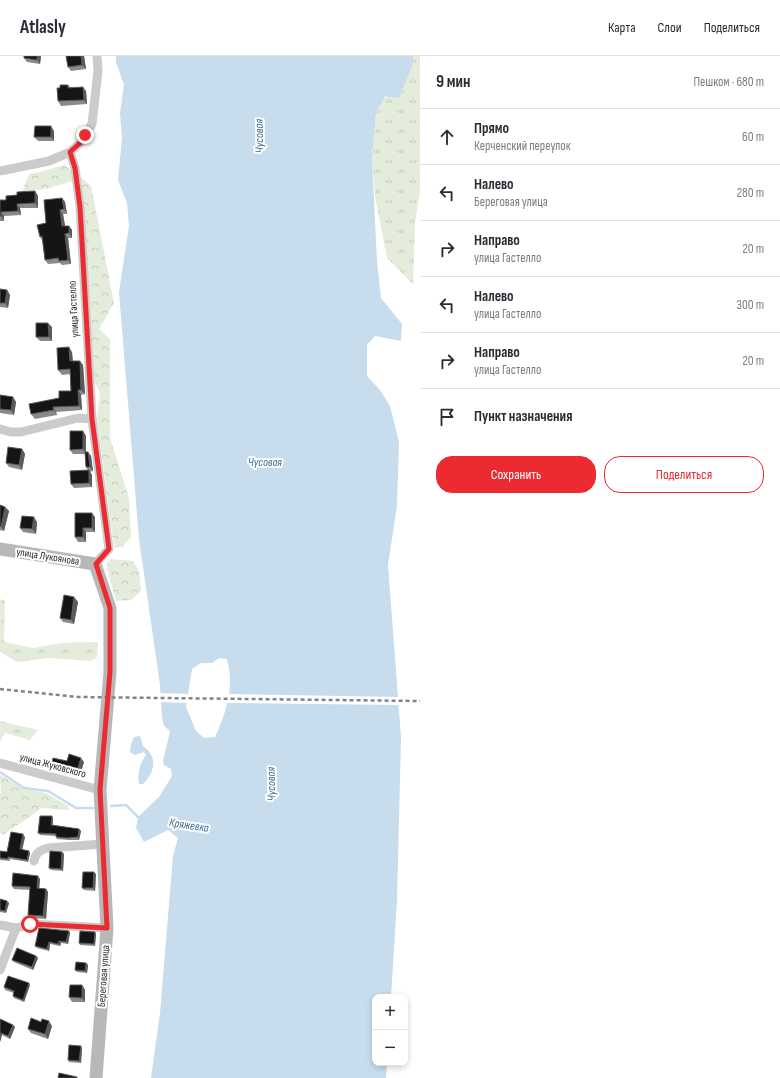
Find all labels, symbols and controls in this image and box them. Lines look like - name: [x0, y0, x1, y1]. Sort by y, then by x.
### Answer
- text: Atlasly: [20, 16, 66, 39]
- text: Карта: [608, 19, 636, 36]
- text: Слои: [658, 19, 682, 36]
- text: Поделиться: [704, 19, 760, 36]
- text: 9 мин: [436, 72, 470, 92]
- text: Пешком · 680 m: [693, 74, 764, 90]
- water label: Чусовая: [252, 118, 267, 153]
- text: Прямо: [474, 119, 509, 138]
- route end: [76, 126, 94, 144]
- icon: ahead: [436, 126, 458, 148]
- text: 60 m: [742, 129, 764, 145]
- text: Керченский переулок: [474, 138, 571, 154]
- text: Налево: [474, 175, 514, 194]
- icon: left: [436, 182, 458, 204]
- text: 280 m: [737, 185, 764, 201]
- text: Береговая улица: [474, 194, 548, 210]
- text: Направо: [474, 231, 520, 250]
- icon: right: [436, 238, 458, 260]
- text: 20 m: [742, 241, 764, 257]
- text: улица Гастелло: [474, 250, 541, 266]
- street label: улица Гастелло: [65, 280, 81, 338]
- text: Налево: [474, 287, 514, 306]
- icon: left: [436, 294, 458, 316]
- text: 300 m: [737, 297, 764, 313]
- text: улица Гастелло: [474, 306, 541, 322]
- text: Направо: [474, 343, 520, 362]
- icon: right: [436, 350, 458, 372]
- text: 20 m: [742, 353, 764, 369]
- text: улица Гастелло: [474, 362, 541, 378]
- icon: arrive: [436, 406, 458, 428]
- text: Пункт назначения: [474, 407, 572, 426]
- water label: Чусовая: [248, 455, 282, 470]
- button: Сохранить: [436, 456, 596, 493]
- button: Поделиться: [604, 456, 764, 493]
- street label: улица Лукоянова: [15, 545, 80, 568]
- street label: улица Жуковского: [18, 750, 88, 781]
- water label: Чусовая: [264, 766, 279, 801]
- water label: Кряжевка: [168, 815, 210, 836]
- route start: [21, 915, 39, 933]
- street label: Береговая улица: [95, 944, 112, 1008]
- map controls: [372, 994, 408, 1066]
- button: +: [372, 994, 408, 1030]
- button: −: [372, 1030, 408, 1066]

